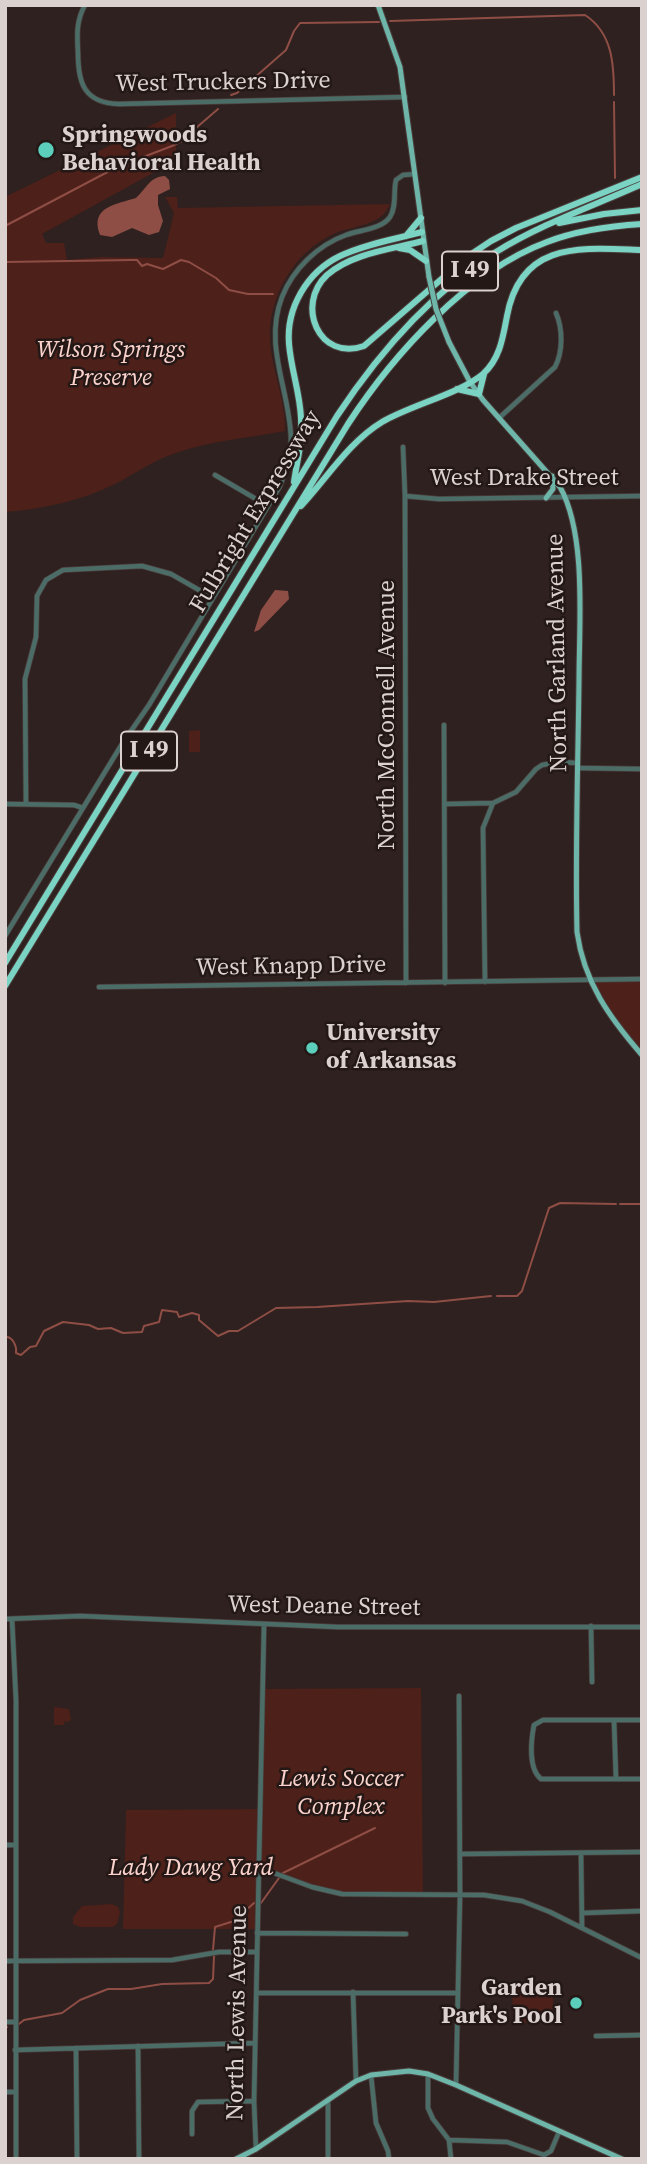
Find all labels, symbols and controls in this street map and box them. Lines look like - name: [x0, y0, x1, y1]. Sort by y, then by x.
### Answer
- street label: West Truckers Drive: [115, 67, 331, 99]
- place label: Springwoods Behavioral Health: [62, 122, 261, 178]
- marker: Springwoods Behavioral Health: [36, 140, 56, 160]
- road number: I 49: [442, 252, 498, 290]
- park label: Wilson Springs Preserve: [37, 337, 185, 393]
- street label: Fulbright Expressway: [184, 405, 328, 619]
- street label: West Drake Street: [429, 465, 619, 493]
- street label: North Garland Avenue: [542, 533, 574, 773]
- street label: North McConnell Avenue: [374, 580, 402, 850]
- road number: I 49: [121, 732, 177, 771]
- street label: West Knapp Drive: [195, 951, 387, 983]
- place label: University of Arkansas: [326, 1020, 456, 1076]
- marker: University of Arkansas: [304, 1040, 320, 1056]
- street label: West Deane Street: [227, 1591, 421, 1623]
- park label: Lewis Soccer Complex: [279, 1766, 403, 1822]
- park label: Lady Dawg Yard: [109, 1855, 273, 1883]
- street label: North Lewis Avenue: [222, 1905, 254, 2121]
- place label: Garden Park's Pool: [441, 1975, 562, 2031]
- marker: Garden Park's Pool: [568, 1995, 584, 2011]

